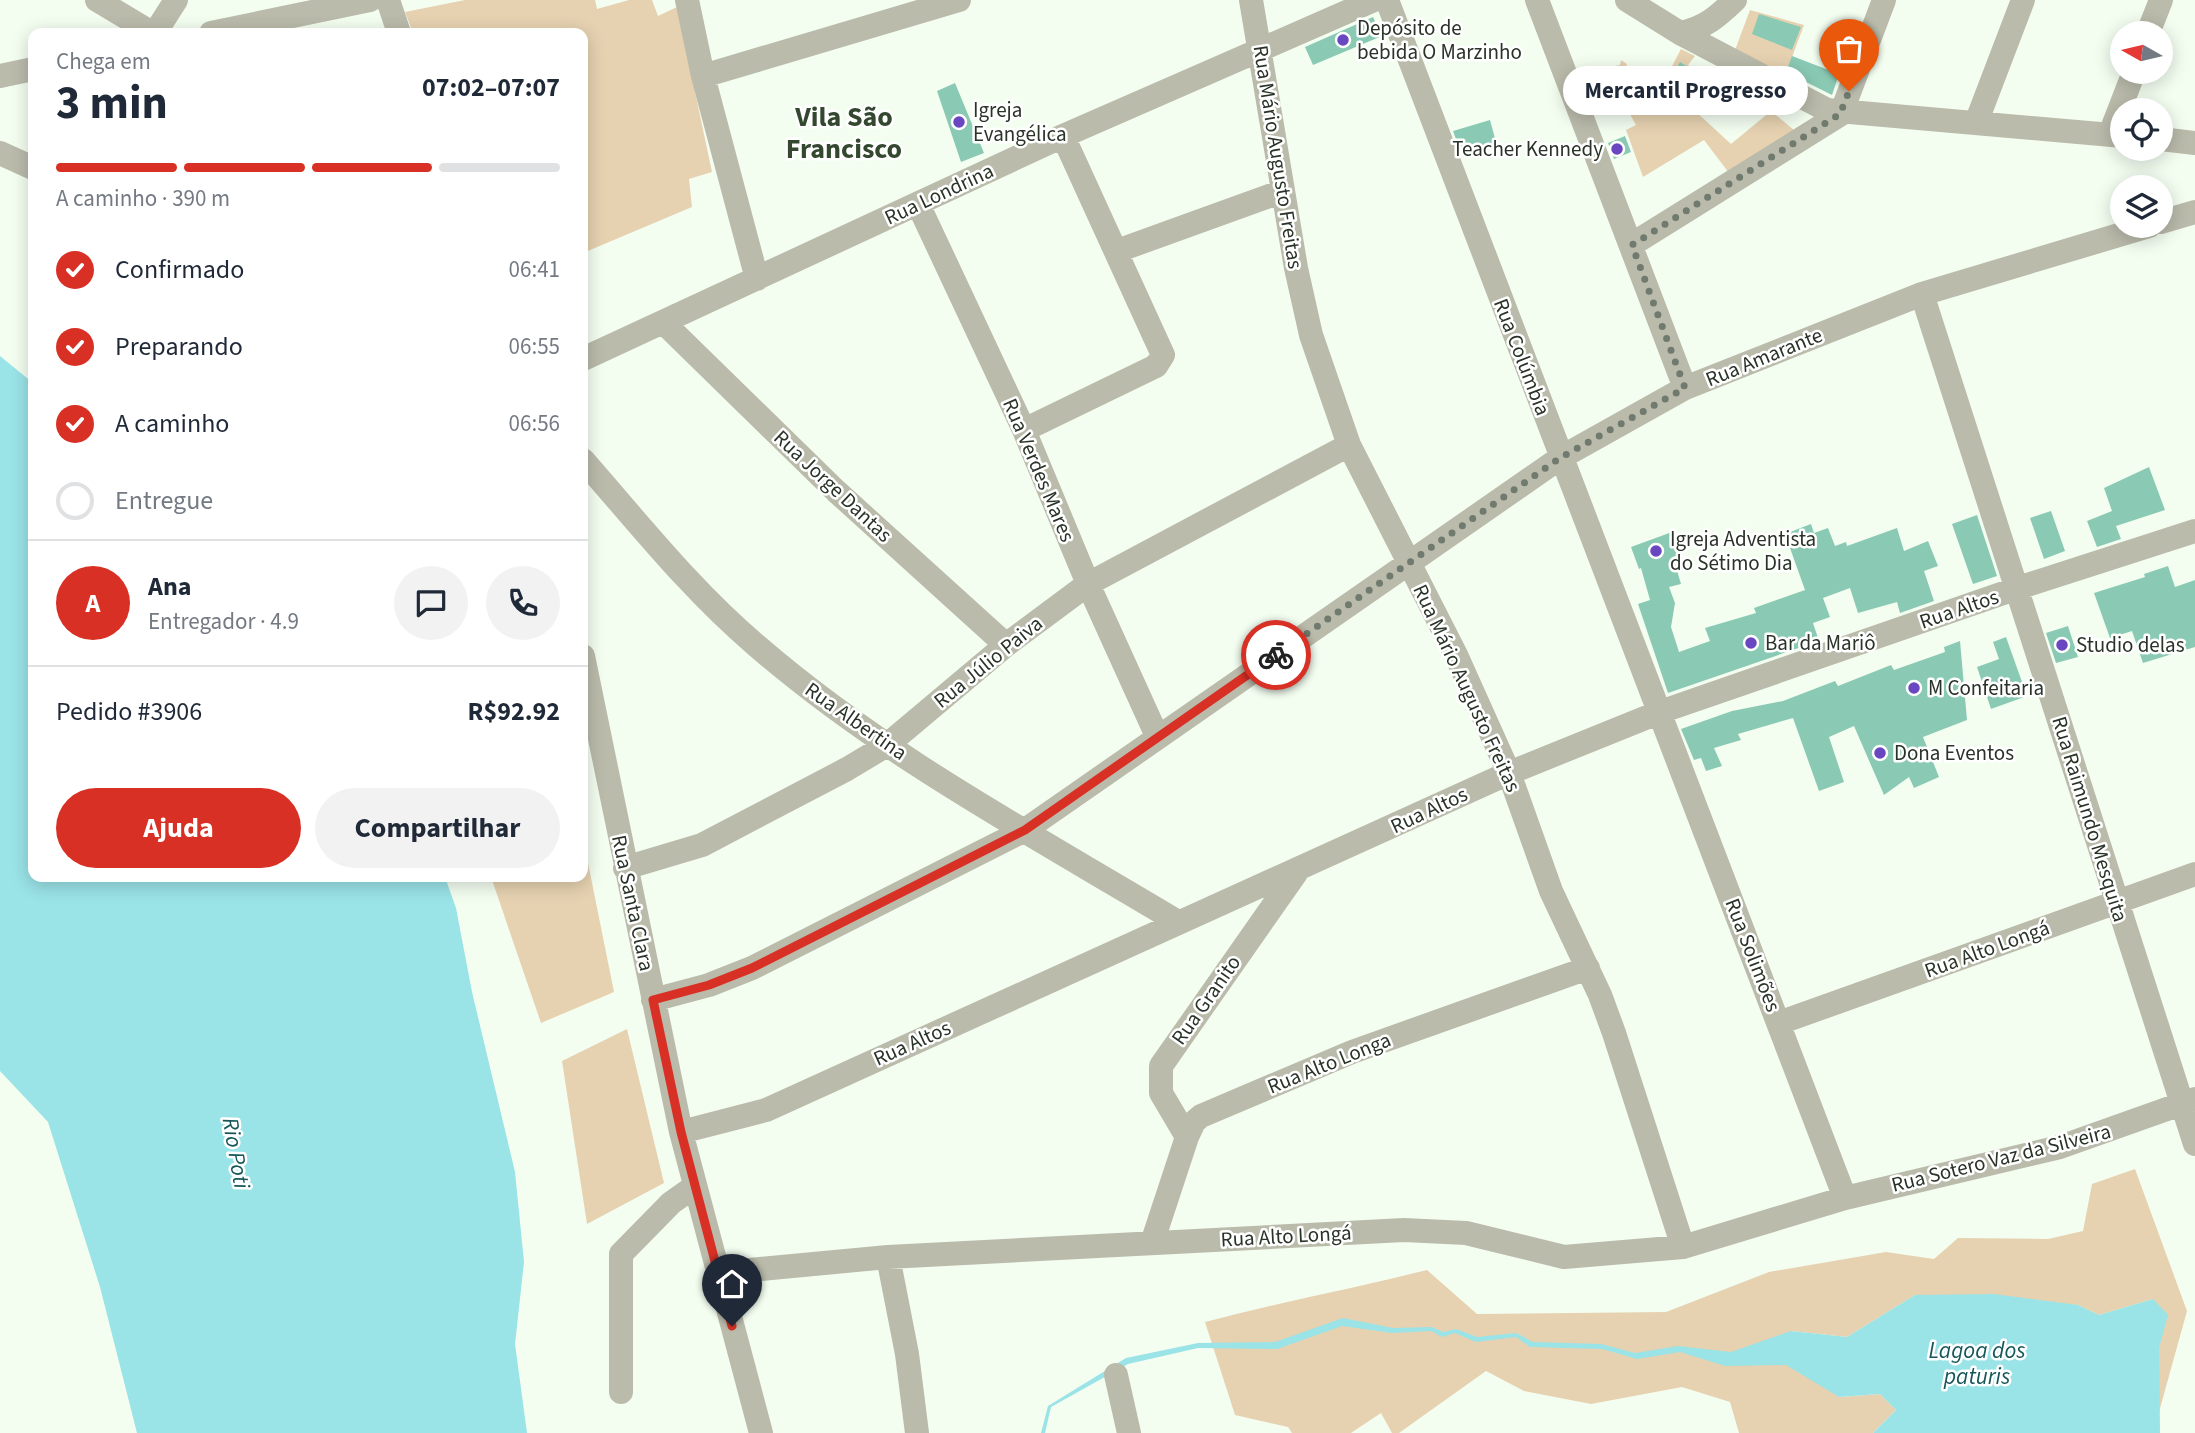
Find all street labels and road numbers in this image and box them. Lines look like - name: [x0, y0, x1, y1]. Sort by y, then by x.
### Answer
- street label: Rua Mário Augusto Freitas: [1245, 43, 1311, 271]
- street label: Rua Londrina: [880, 156, 998, 232]
- street label: Rua Colúmbia: [1486, 294, 1558, 420]
- street label: Rua Amarante: [1701, 320, 1827, 394]
- street label: Rua Verdes Mares: [995, 394, 1083, 547]
- street label: Rua Jorge Dantas: [767, 423, 899, 549]
- street label: Rua Mário Augusto Freitas: [1406, 579, 1528, 797]
- street label: Rua Altos: [1915, 581, 2003, 637]
- street label: Rua Júlio Paiva: [927, 609, 1049, 715]
- street label: Rua Albertina: [799, 675, 913, 767]
- street label: Rua Raimundo Mesquita: [2044, 713, 2136, 925]
- street label: Rua Altos: [1386, 779, 1473, 841]
- street label: Rua Santa Clara: [604, 832, 662, 974]
- street label: Rua Solimões: [1718, 894, 1788, 1016]
- street label: Rua Alto Longá: [1920, 913, 2054, 985]
- street label: Rua Granito: [1164, 949, 1248, 1051]
- street label: Rua Altos: [869, 1013, 956, 1073]
- street label: Rua Alto Longa: [1263, 1025, 1395, 1101]
- street label: Rua Sotero Vaz da Silveira: [1888, 1116, 2114, 1200]
- street label: Rua Alto Longá: [1220, 1218, 1352, 1254]

